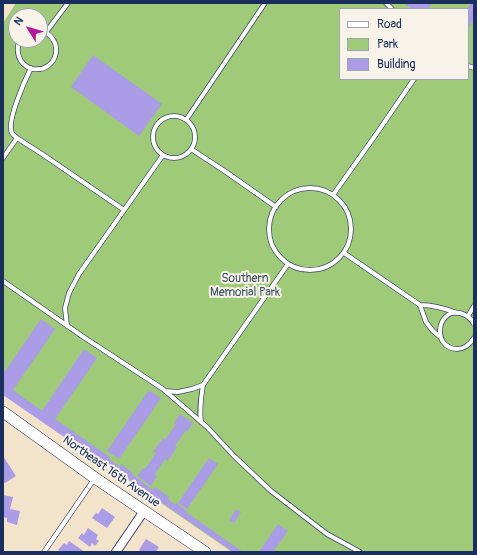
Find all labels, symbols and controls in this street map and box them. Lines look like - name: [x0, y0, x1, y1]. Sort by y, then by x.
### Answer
- north arrow: [8, 8, 48, 48]
- legend: [339, 8, 469, 80]
- text: N: [11, 14, 26, 28]
- text: Road: [377, 17, 402, 32]
- text: Park: [377, 37, 398, 52]
- text: Building: [377, 57, 416, 72]
- park label: Southern Memorial Park: [210, 272, 280, 300]
- street label: Northeast 16th Avenue: [60, 433, 162, 511]

